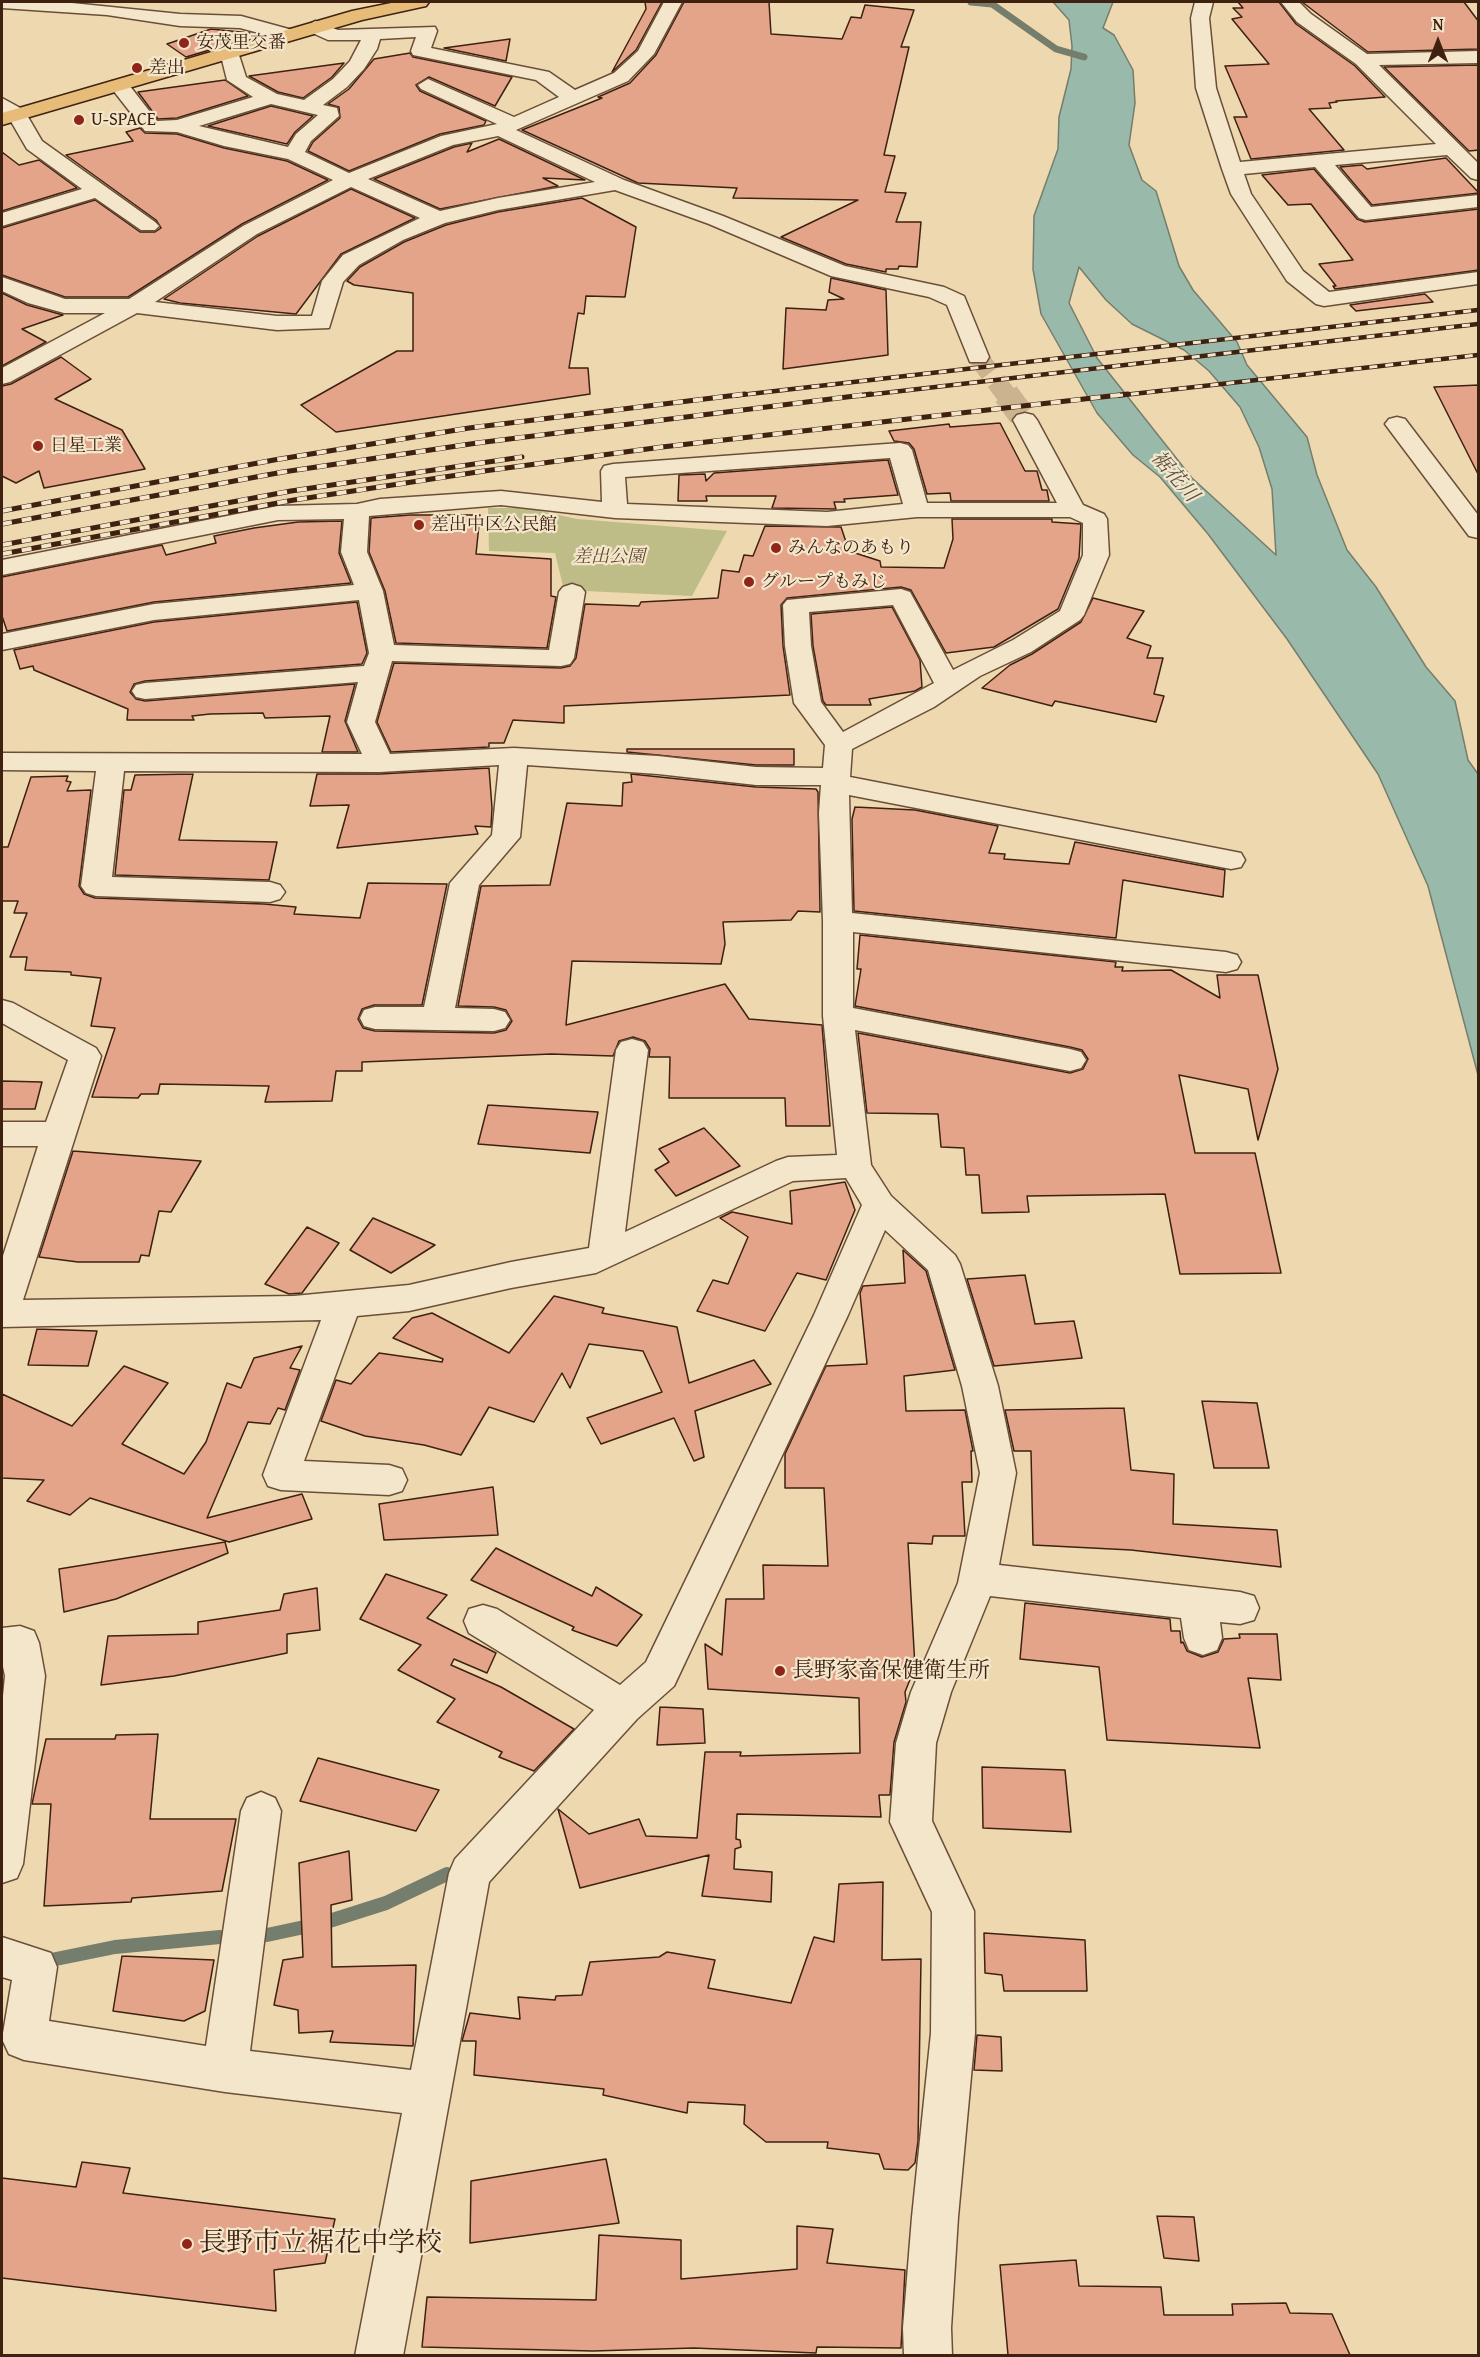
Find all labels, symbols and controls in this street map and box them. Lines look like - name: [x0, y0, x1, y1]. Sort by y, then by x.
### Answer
- north arrow: [1408, 12, 1468, 72]
- text: N: [1433, 12, 1443, 36]
- place label: 安茂里交番: [196, 32, 286, 54]
- marker: 安茂里交番: [177, 36, 191, 50]
- place label: 差出: [149, 57, 185, 79]
- marker: 差出: [130, 61, 144, 75]
- place label: U-SPACE: [91, 109, 156, 131]
- marker: U-SPACE: [72, 113, 86, 127]
- place label: 日星工業: [50, 435, 122, 457]
- marker: 日星工業: [31, 439, 45, 453]
- water label: 裾花川: [1145, 446, 1203, 508]
- place label: 差出中区公民館: [431, 514, 557, 536]
- marker: 差出中区公民館: [412, 518, 426, 532]
- place label: みんなのあもり: [788, 537, 914, 559]
- marker: みんなのあもり: [769, 541, 783, 555]
- park label: 差出公園: [573, 546, 645, 568]
- place label: グループもみじ: [761, 571, 887, 593]
- marker: グループもみじ: [742, 575, 756, 589]
- place label: 長野家畜保健衛生所: [792, 1658, 990, 1684]
- marker: 長野家畜保健衛生所: [773, 1664, 787, 1678]
- place label: 長野市立裾花中学校: [199, 2228, 442, 2260]
- marker: 長野市立裾花中学校: [180, 2237, 194, 2251]

